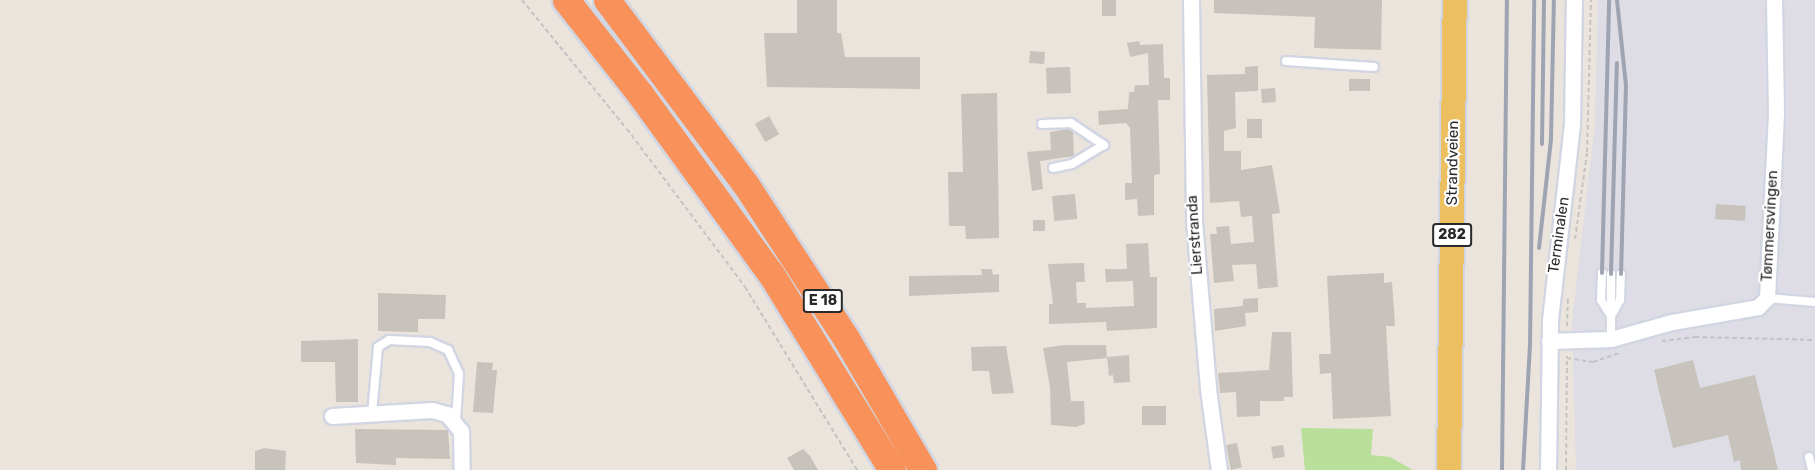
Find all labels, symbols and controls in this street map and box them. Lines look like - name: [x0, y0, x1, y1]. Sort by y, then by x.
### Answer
- street label: Strandveien: [1443, 121, 1463, 205]
- street label: Tømmersvingen: [1758, 170, 1782, 282]
- street label: Lierstranda: [1183, 195, 1207, 275]
- street label: Terminalen: [1545, 196, 1573, 274]
- road number: 282: [1431, 224, 1473, 246]
- road number: E 18: [802, 290, 844, 312]

